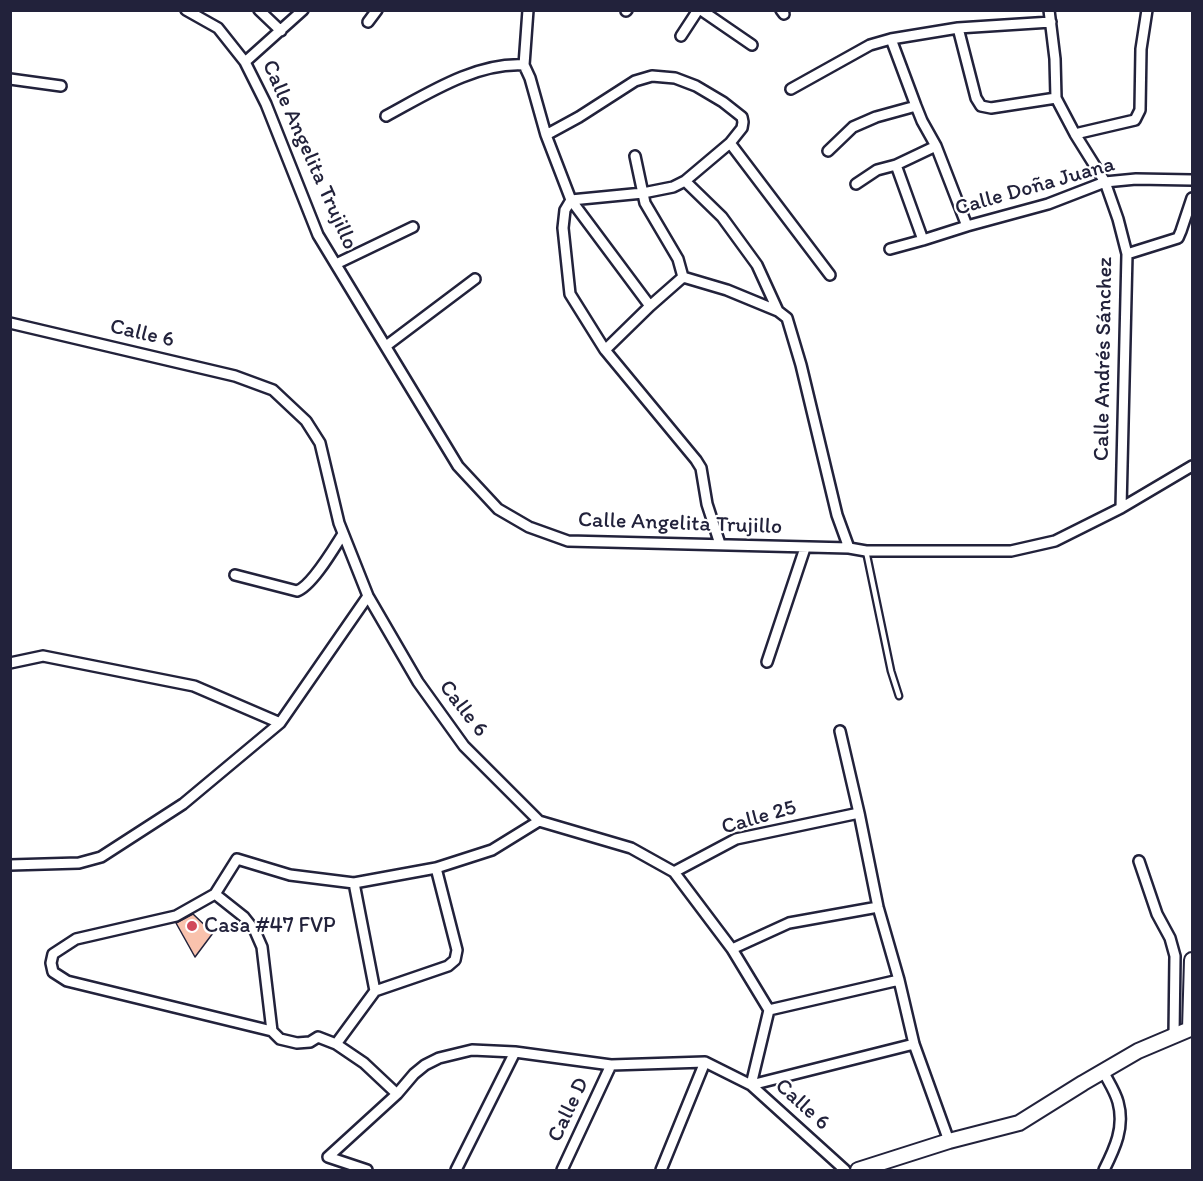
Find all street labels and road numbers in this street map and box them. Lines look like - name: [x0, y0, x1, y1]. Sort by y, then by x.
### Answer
- street label: Calle Angelita Trujillo: [255, 56, 363, 254]
- street label: Calle Doña Juana: [952, 152, 1118, 222]
- street label: Calle Andrés Sánchez: [1089, 257, 1119, 461]
- street label: Calle 6: [107, 314, 177, 354]
- street label: Calle Angelita Trujillo: [577, 507, 783, 541]
- street label: Calle 6: [433, 675, 493, 743]
- street label: Calle 25: [719, 795, 799, 841]
- street label: Calle 6: [769, 1073, 835, 1137]
- street label: Calle D: [543, 1074, 595, 1146]

